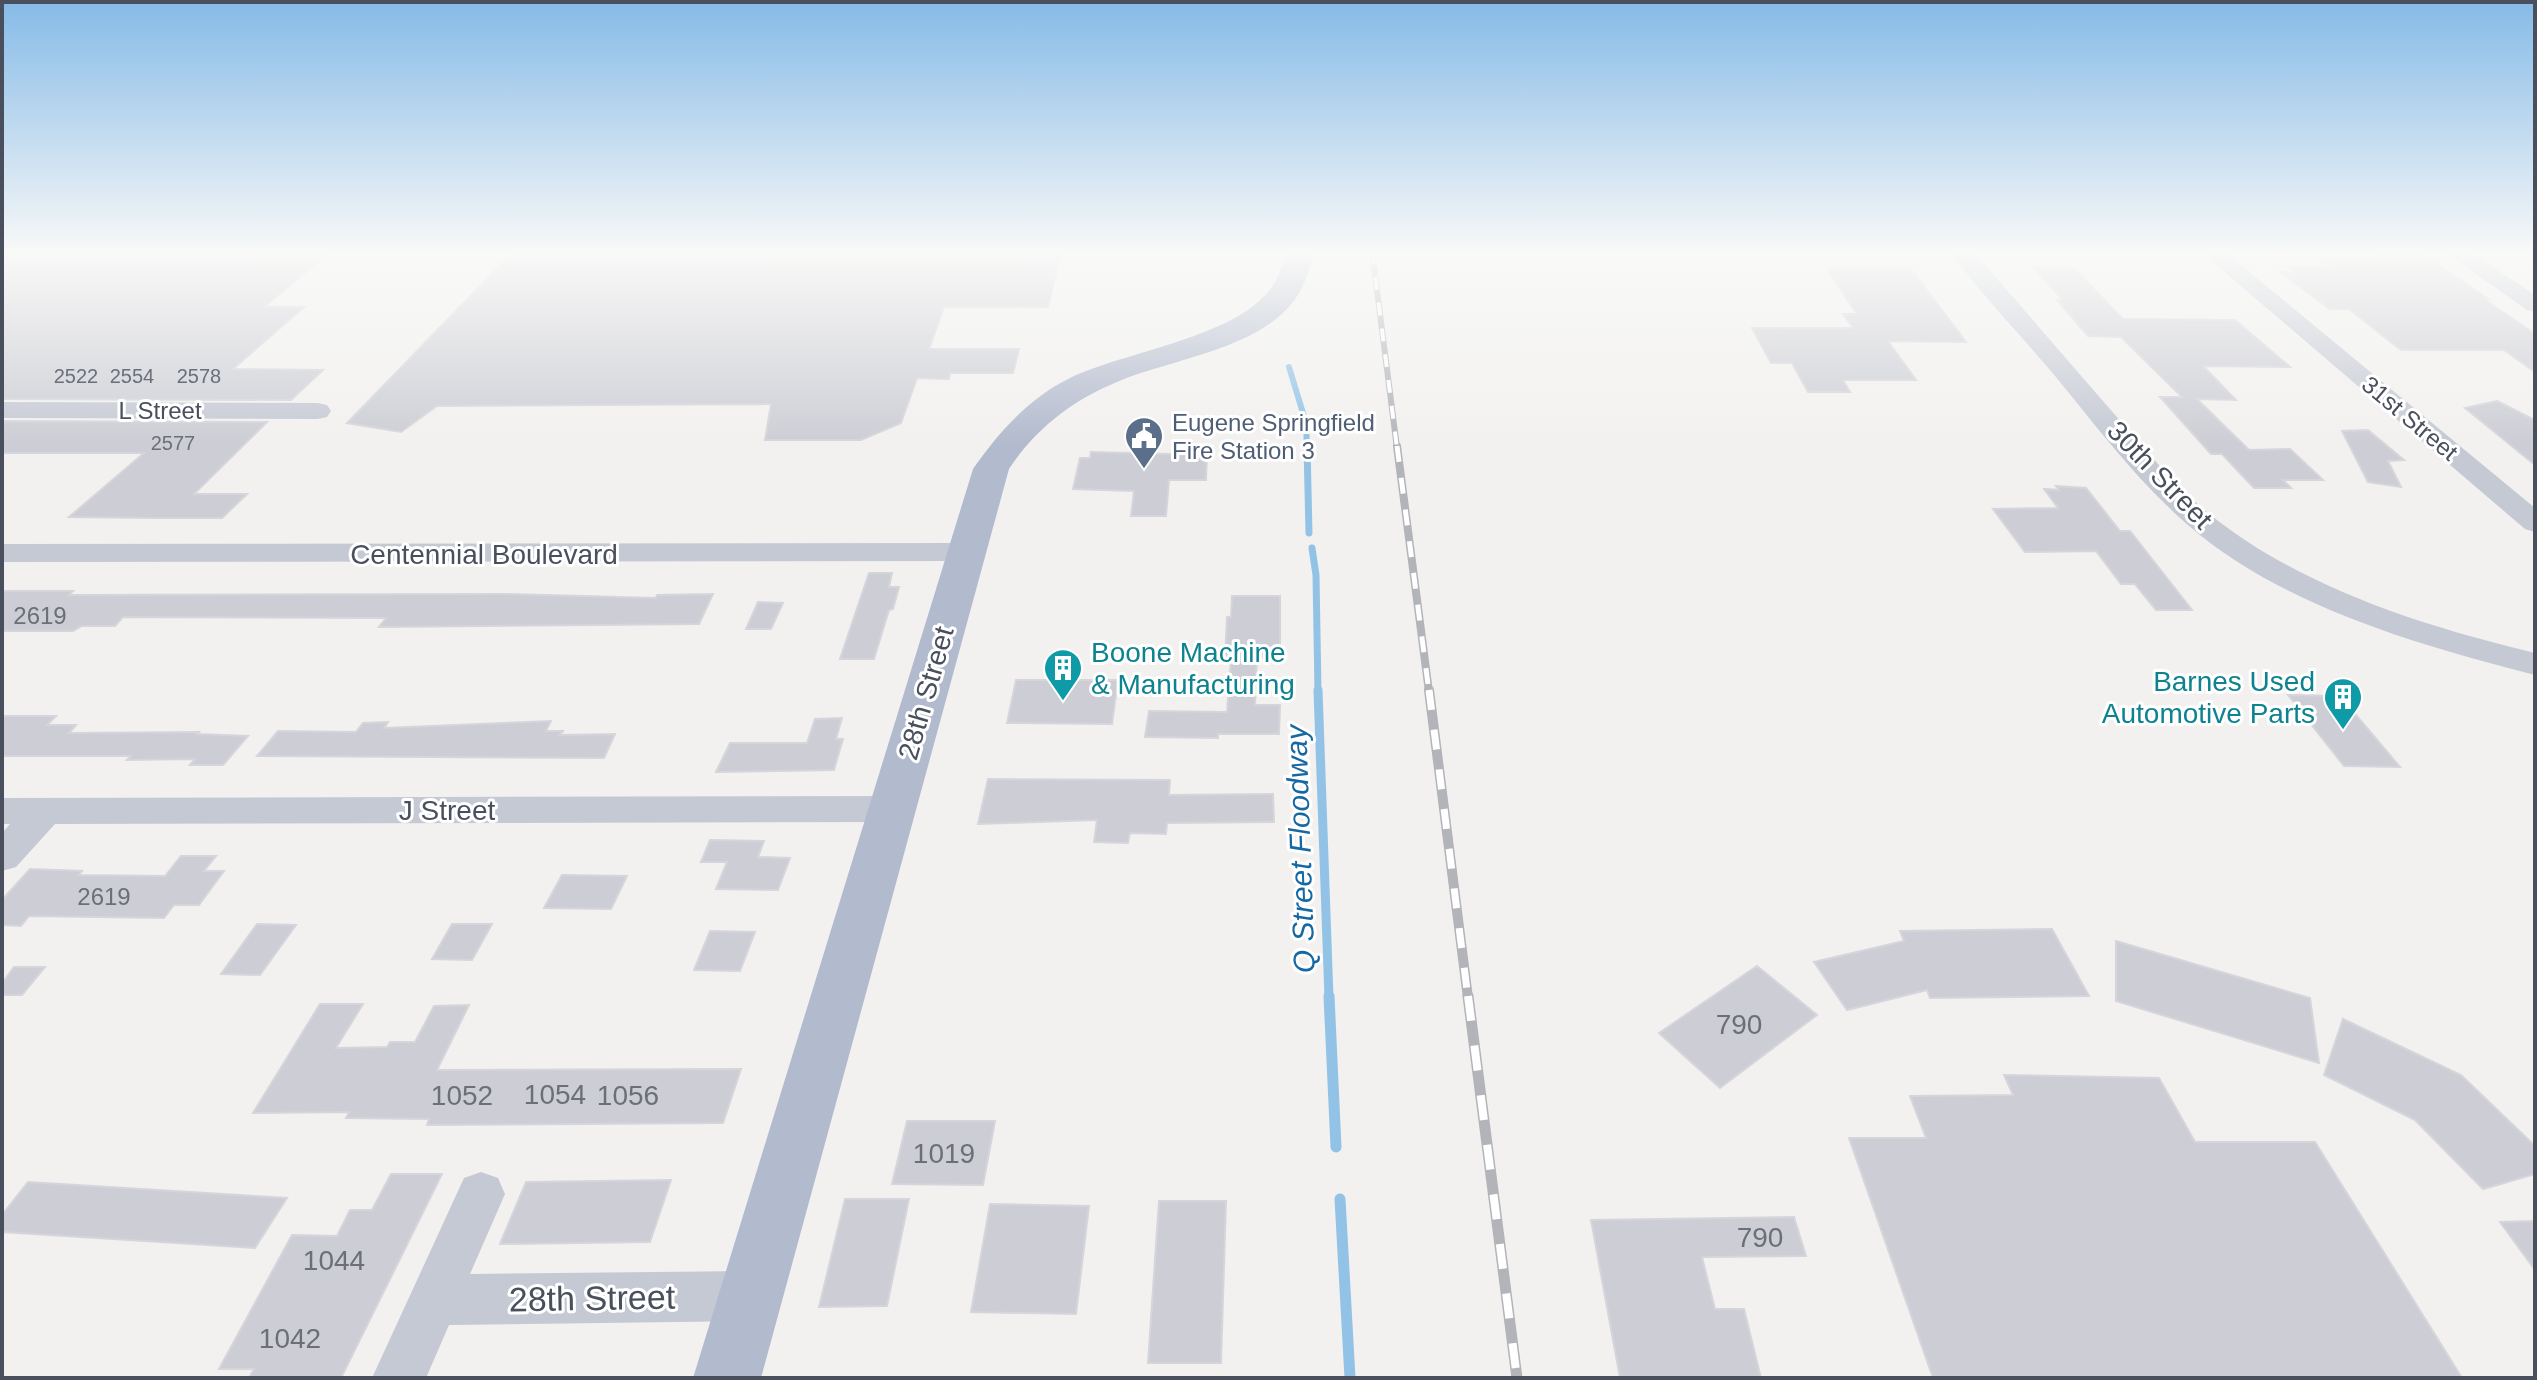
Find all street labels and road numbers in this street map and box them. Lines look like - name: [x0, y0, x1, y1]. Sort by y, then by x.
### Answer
- street label: 31st Street: [2357, 370, 2463, 466]
- street label: L Street: [118, 397, 202, 424]
- street label: 30th Street: [2101, 415, 2219, 535]
- street label: Centennial Boulevard: [350, 539, 618, 570]
- street label: 28th Street: [892, 623, 960, 763]
- street label: J Street: [399, 795, 495, 826]
- street label: 28th Street: [509, 1278, 676, 1318]

